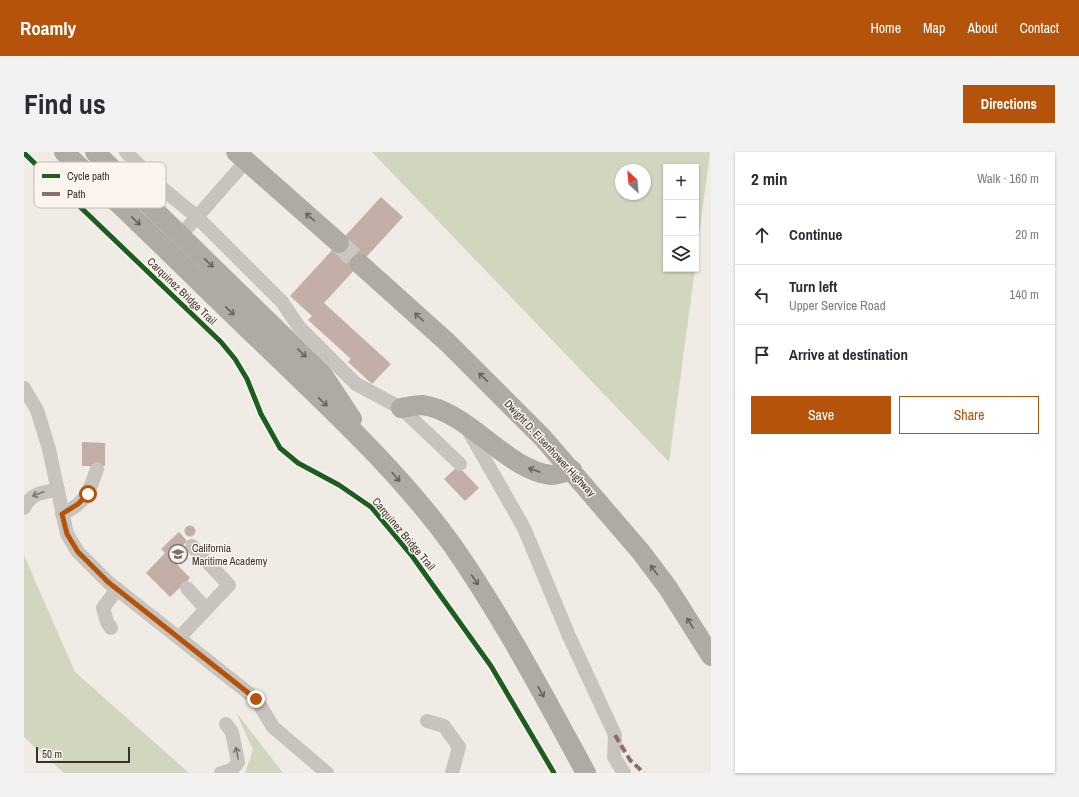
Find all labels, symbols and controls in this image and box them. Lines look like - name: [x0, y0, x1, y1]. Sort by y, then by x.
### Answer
- text: Roamly: [20, 15, 76, 41]
- text: Home: [870, 19, 901, 37]
- text: Map: [923, 19, 945, 37]
- text: About: [967, 19, 997, 37]
- text: Contact: [1019, 19, 1059, 37]
- text: Find us: [24, 85, 106, 123]
- button: Directions: [963, 85, 1055, 123]
- legend: [34, 162, 166, 208]
- north arrow: [615, 164, 651, 200]
- map controls: [663, 164, 699, 272]
- button: +: [663, 164, 699, 200]
- text: 2 min: [751, 167, 787, 190]
- text: Cycle path: [67, 169, 110, 183]
- text: Walk · 160 m: [977, 170, 1039, 187]
- text: Path: [67, 187, 86, 201]
- button: −: [663, 200, 699, 236]
- one-way arrow: [305, 213, 315, 222]
- one-way arrow: [131, 216, 141, 226]
- icon: ahead: [751, 224, 773, 246]
- text: Continue: [789, 224, 842, 245]
- text: 20 m: [1015, 226, 1039, 243]
- button: layers: [663, 236, 699, 272]
- street label: Carquinez Bridge Trail: [144, 254, 220, 328]
- one-way arrow: [204, 258, 214, 267]
- text: Turn left: [789, 276, 837, 297]
- icon: left: [751, 284, 773, 306]
- text: 140 m: [1009, 286, 1039, 303]
- text: Upper Service Road: [789, 297, 886, 314]
- one-way arrow: [225, 307, 235, 316]
- one-way arrow: [414, 313, 425, 322]
- icon: arrive: [751, 344, 773, 366]
- text: Arrive at destination: [789, 344, 908, 365]
- one-way arrow: [297, 349, 307, 358]
- one-way arrow: [478, 372, 488, 382]
- button: Save: [751, 396, 891, 434]
- button: Share: [899, 396, 1039, 434]
- one-way arrow: [318, 397, 328, 407]
- street label: Dwight D. Eisenhower Highway: [501, 397, 599, 500]
- one-way arrow: [528, 466, 541, 473]
- one-way arrow: [391, 472, 400, 482]
- route start: [79, 485, 97, 503]
- one-way arrow: [32, 491, 44, 499]
- street label: Carquinez Bridge Trail: [369, 495, 439, 573]
- place label: California Maritime Academy: [192, 541, 268, 568]
- school or university icon: California Maritime Academy: [167, 543, 189, 565]
- one-way arrow: [650, 564, 659, 575]
- one-way arrow: [471, 574, 479, 585]
- one-way arrow: [686, 617, 694, 629]
- one-way arrow: [538, 686, 546, 698]
- route end: [247, 690, 265, 708]
- scale bar: [36, 745, 130, 764]
- text: 50 m: [42, 747, 62, 761]
- one-way arrow: [233, 747, 241, 760]

